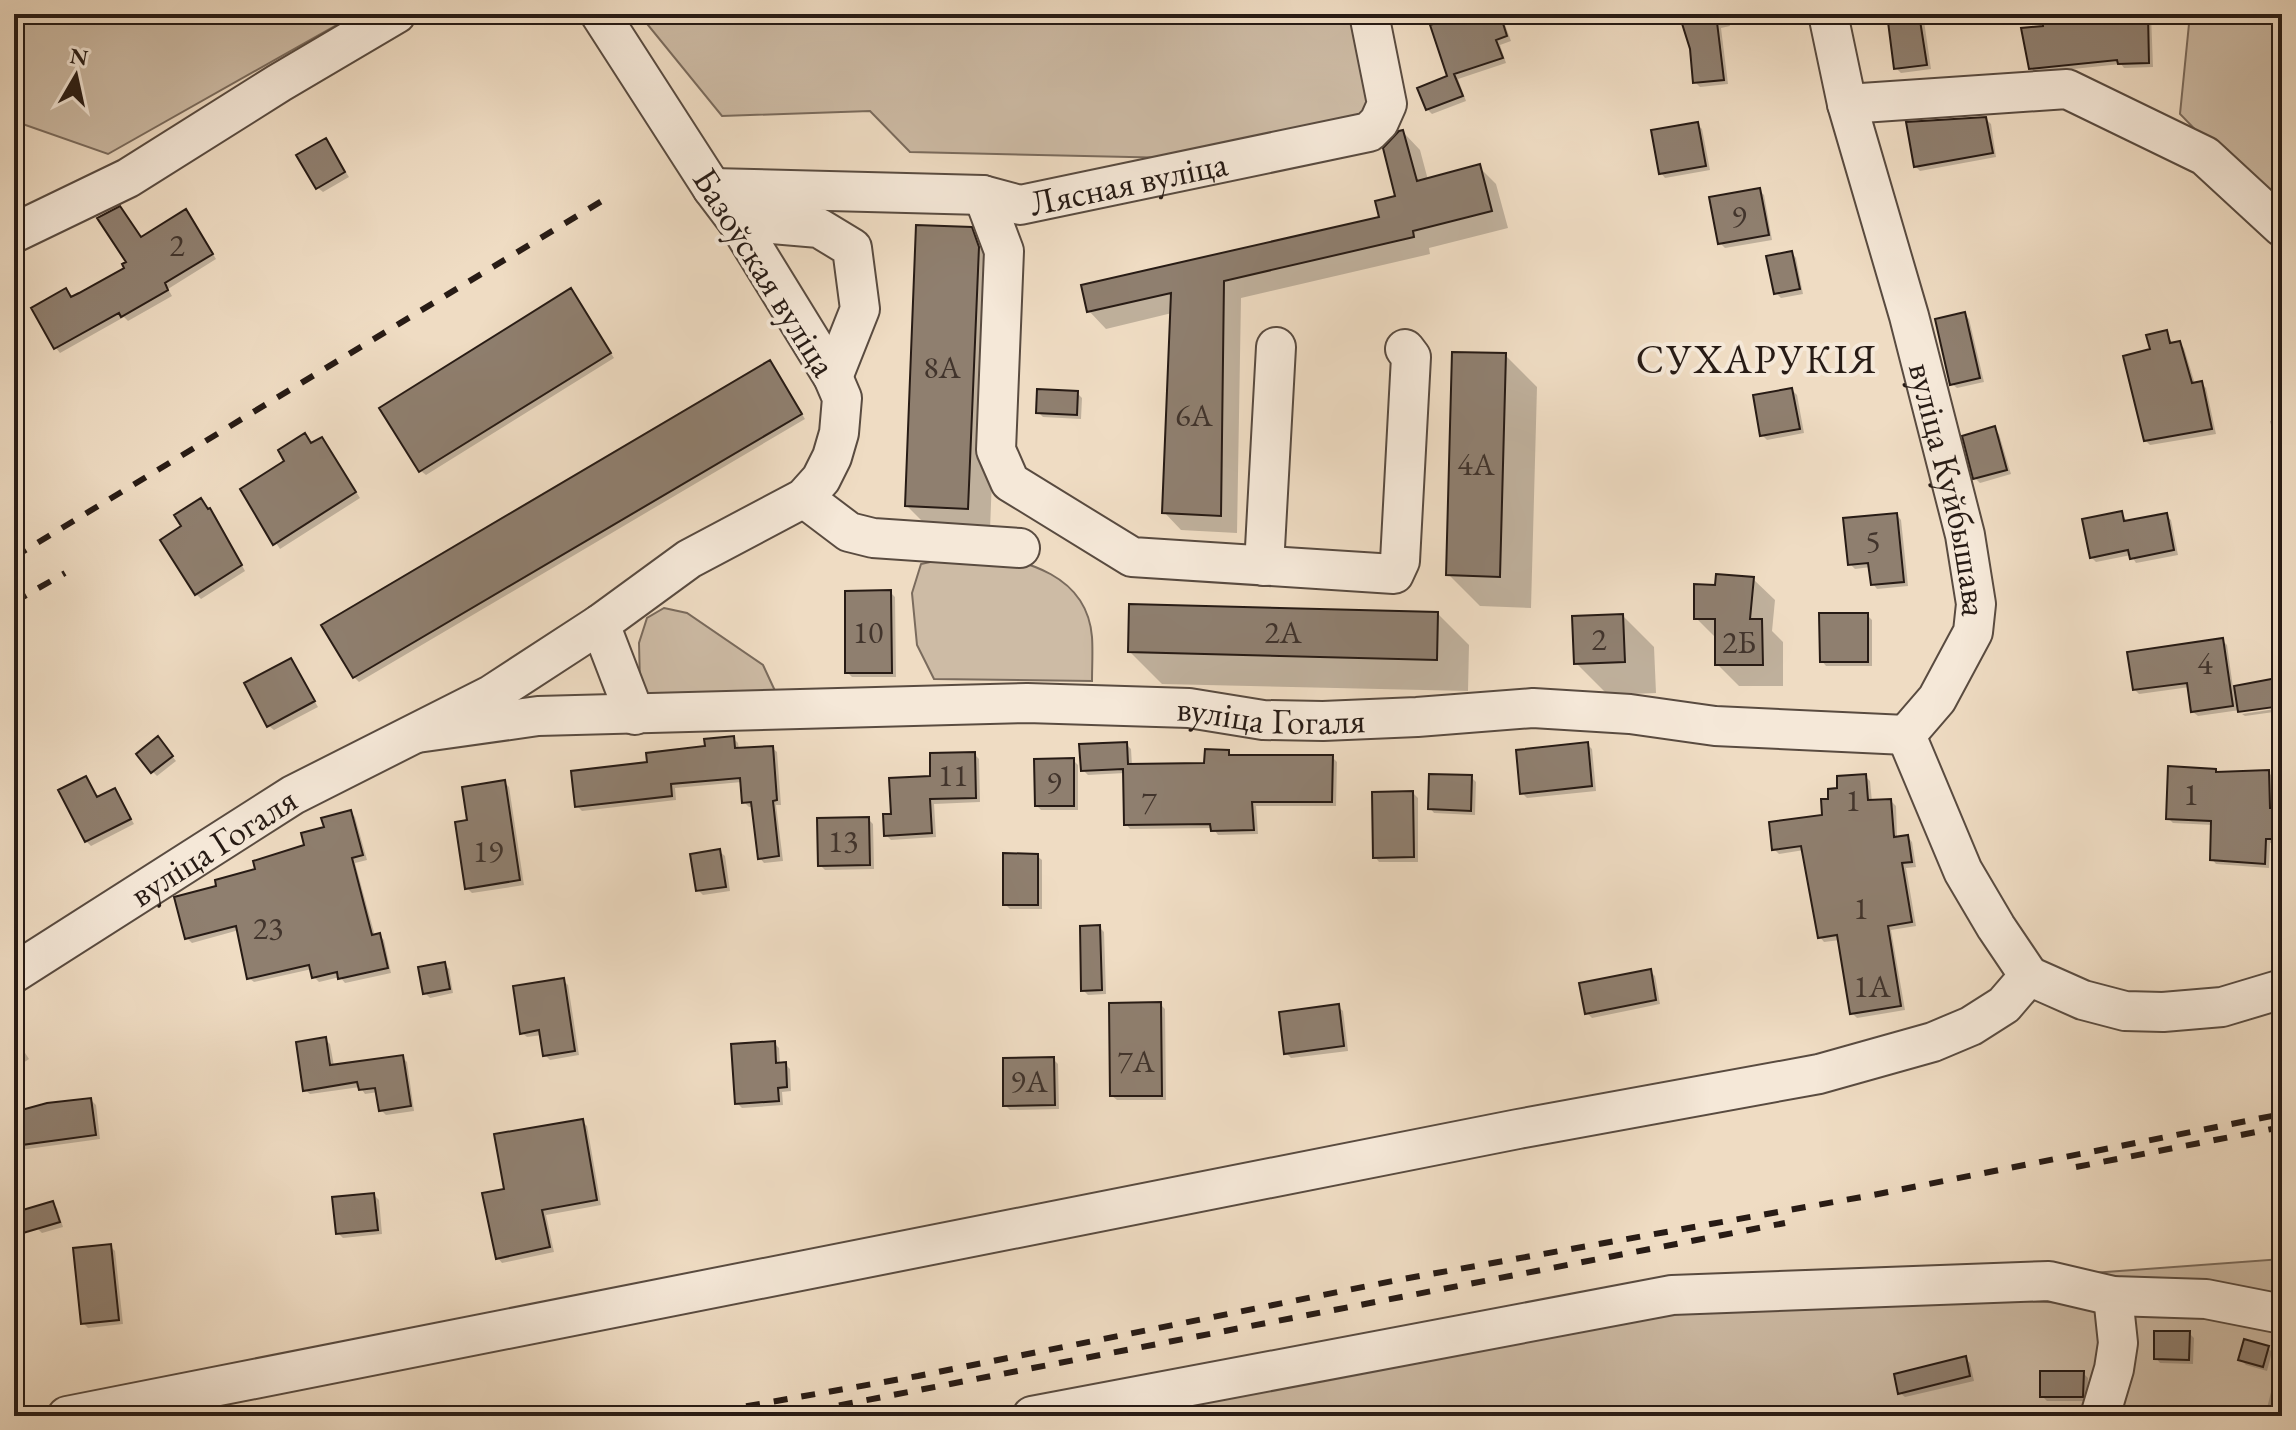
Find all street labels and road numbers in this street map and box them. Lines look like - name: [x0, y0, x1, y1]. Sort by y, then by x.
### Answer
- street label: Лясная вуліца: [1025, 139, 1232, 226]
- street label: Базоўская вуліца: [682, 159, 848, 386]
- street label: вуліца Куйбышава: [1898, 357, 1999, 621]
- street label: вуліца Гогаля: [1176, 684, 1366, 745]
- street label: вуліца Гогаля: [120, 775, 306, 917]

